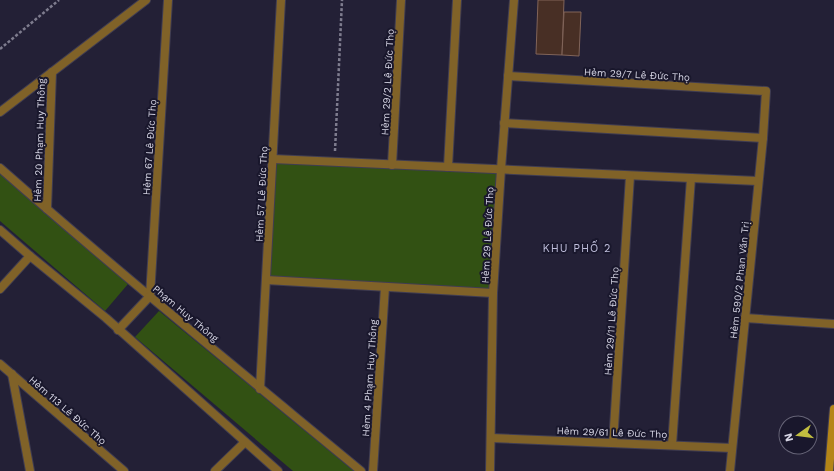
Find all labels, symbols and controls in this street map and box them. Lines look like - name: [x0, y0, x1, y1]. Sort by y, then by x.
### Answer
- street label: Hẻm 29/2 Lê Đức Thọ: [379, 28, 396, 136]
- street label: Hẻm 29/7 Lê Đức Thọ: [584, 66, 690, 83]
- street label: Hẻm 20 Phạm Huy Thông: [32, 78, 47, 202]
- street label: Hẻm 67 Lê Đức Thọ: [141, 99, 158, 195]
- street label: Hẻm 57 Lê Đức Thọ: [253, 146, 269, 242]
- street label: Hẻm 29 Lê Đức Thọ: [479, 186, 496, 284]
- street label: Hẻm 590/2 Phan Văn Trị: [728, 221, 751, 339]
- district label: KHU PHỐ 2: [542, 240, 612, 255]
- street label: Hẻm 29/11 Lê Đức Thọ: [602, 266, 621, 376]
- street label: Phạm Huy Thông: [151, 283, 221, 344]
- street label: Hẻm 4 Phạm Huy Thông: [360, 318, 379, 437]
- street label: Hẻm 113 Lê Đức Thọ: [27, 374, 108, 447]
- north arrow: [778, 415, 818, 455]
- street label: Hẻm 29/61 Lê Đức Thọ: [556, 425, 668, 440]
- text: N: [781, 432, 796, 443]

